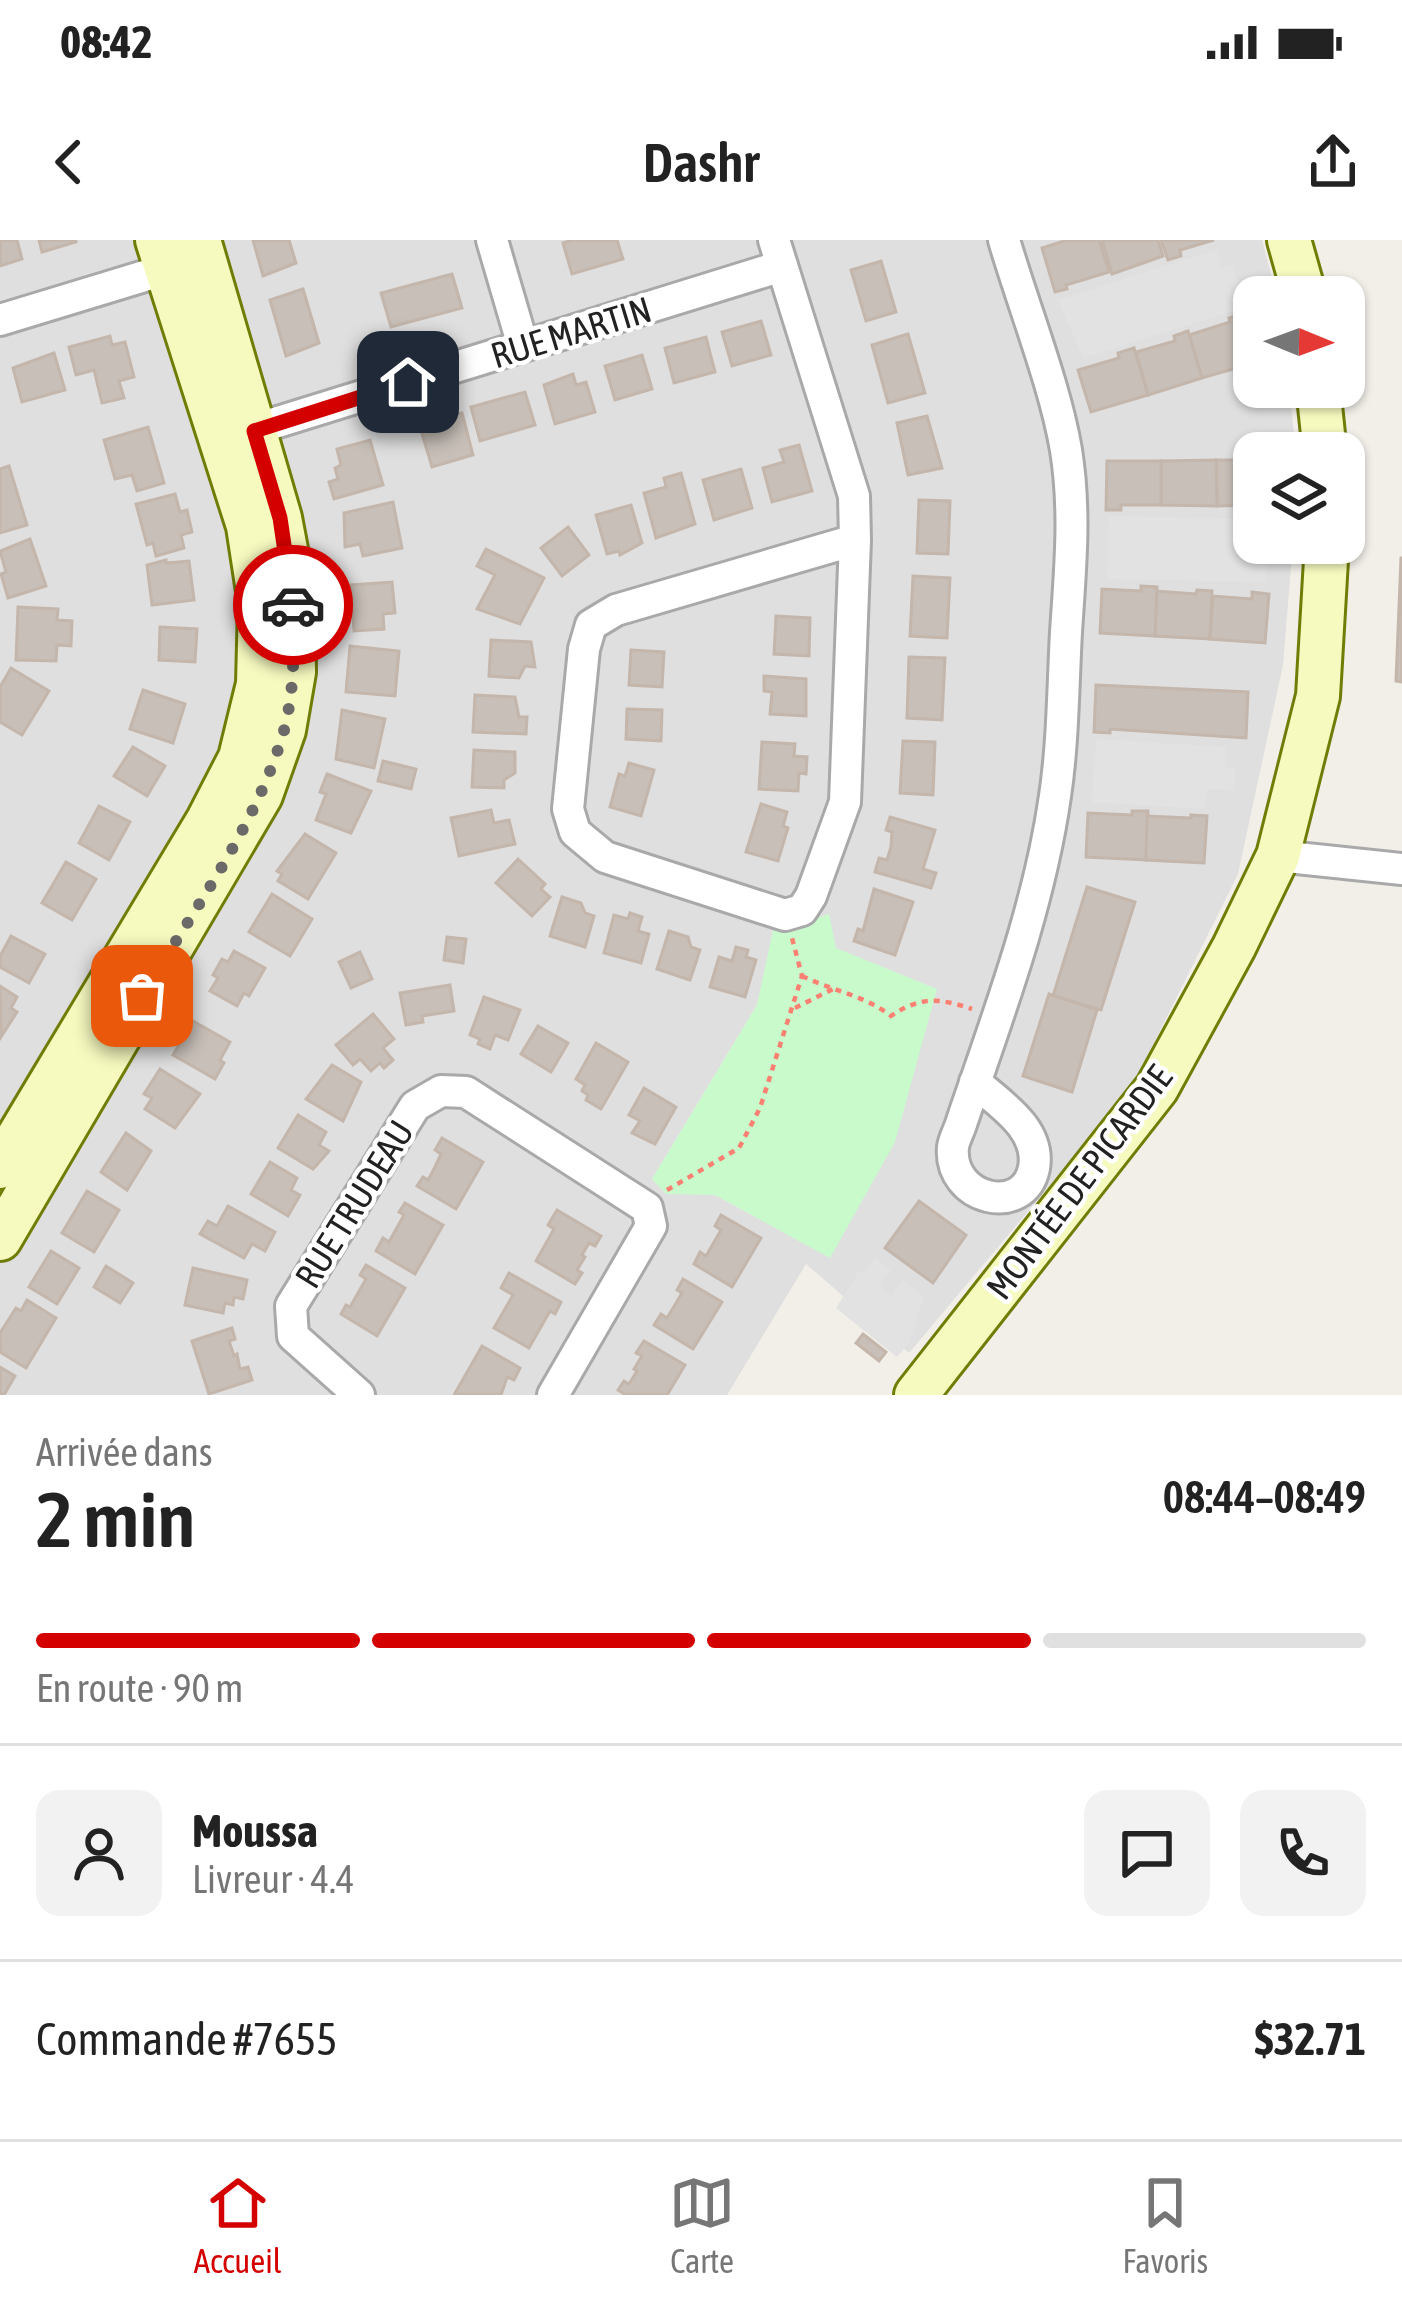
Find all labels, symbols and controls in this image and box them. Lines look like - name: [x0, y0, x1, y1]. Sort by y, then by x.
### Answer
- text: 08:42: [60, 16, 153, 68]
- icon: back: [36, 129, 102, 195]
- icon: share: [1300, 129, 1366, 195]
- text: Dashr: [643, 132, 759, 193]
- north arrow: [1233, 276, 1365, 408]
- map controls: [1233, 276, 1365, 564]
- street label: RUE MARTIN: [486, 288, 656, 376]
- pin: [357, 331, 459, 433]
- icon: home: [375, 349, 441, 415]
- button: layers: [1233, 432, 1365, 564]
- courier: [233, 545, 353, 665]
- icon: car: [260, 572, 326, 638]
- pin: [91, 945, 193, 1047]
- icon: bag: [109, 963, 175, 1029]
- street label: MONTÉE DE PICARDIE: [978, 1057, 1180, 1307]
- street label: RUE TRUDEAU: [286, 1113, 422, 1295]
- text: Arrivée dans: [36, 1430, 213, 1474]
- text: 08:44–08:49: [1163, 1471, 1366, 1523]
- text: 2 min: [36, 1474, 195, 1564]
- text: En route · 90 m: [36, 1666, 243, 1710]
- button: person: [36, 1790, 162, 1916]
- button: chat: [1084, 1790, 1210, 1916]
- button: phone: [1240, 1790, 1366, 1916]
- text: Moussa: [192, 1805, 318, 1857]
- text: Livreur · 4.4: [192, 1857, 354, 1901]
- text: Commande #7655: [36, 2013, 337, 2065]
- text: $32.71: [1254, 2013, 1366, 2065]
- tab: Accueil: [194, 2170, 282, 2280]
- tab: Carte: [669, 2170, 735, 2280]
- tab: Favoris: [1123, 2170, 1208, 2280]

